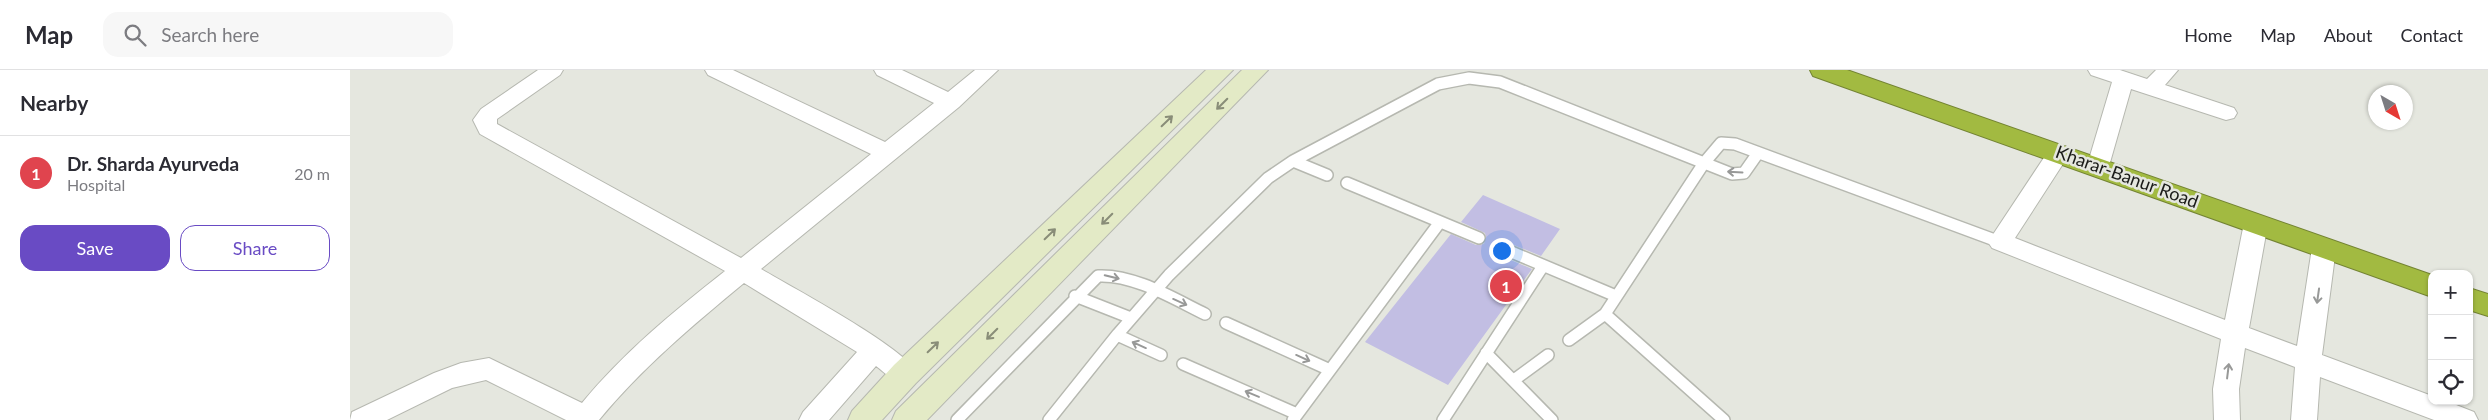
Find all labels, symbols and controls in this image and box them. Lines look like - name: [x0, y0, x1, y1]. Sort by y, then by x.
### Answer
- search box: [103, 12, 453, 57]
- text: Map: [25, 20, 73, 49]
- icon: search: [121, 21, 149, 49]
- text: Search here: [161, 23, 259, 46]
- text: Home: [2184, 24, 2232, 46]
- text: Map: [2260, 24, 2296, 46]
- text: About: [2324, 24, 2373, 46]
- text: Contact: [2401, 24, 2463, 46]
- north arrow: [2368, 85, 2413, 130]
- text: Nearby: [20, 90, 88, 115]
- one-way arrow: [1216, 98, 1228, 110]
- one-way arrow: [1161, 116, 1173, 128]
- street label: Kharar-Banur Road: [2053, 140, 2202, 212]
- text: Dr. Sharda Ayurveda: [67, 152, 239, 175]
- text: 1: [31, 164, 41, 183]
- text: 20 m: [294, 164, 330, 183]
- one-way arrow: [1728, 168, 1744, 177]
- text: Hospital: [67, 175, 125, 194]
- one-way arrow: [1101, 213, 1113, 225]
- button: Save: [20, 225, 170, 271]
- button: Share: [180, 225, 330, 271]
- one-way arrow: [1044, 228, 1057, 240]
- your location: [1489, 238, 1515, 264]
- pin: 1: [1490, 267, 1522, 305]
- map controls: [2428, 270, 2473, 405]
- button: +: [2428, 270, 2473, 315]
- one-way arrow: [1104, 272, 1120, 282]
- one-way arrow: [2312, 288, 2322, 304]
- one-way arrow: [1172, 298, 1187, 308]
- button: −: [2428, 315, 2473, 360]
- one-way arrow: [985, 328, 998, 340]
- one-way arrow: [1132, 340, 1147, 350]
- one-way arrow: [927, 341, 940, 353]
- one-way arrow: [1295, 353, 1310, 363]
- button: locate: [2428, 360, 2473, 405]
- one-way arrow: [2223, 364, 2233, 380]
- one-way arrow: [1245, 389, 1260, 399]

